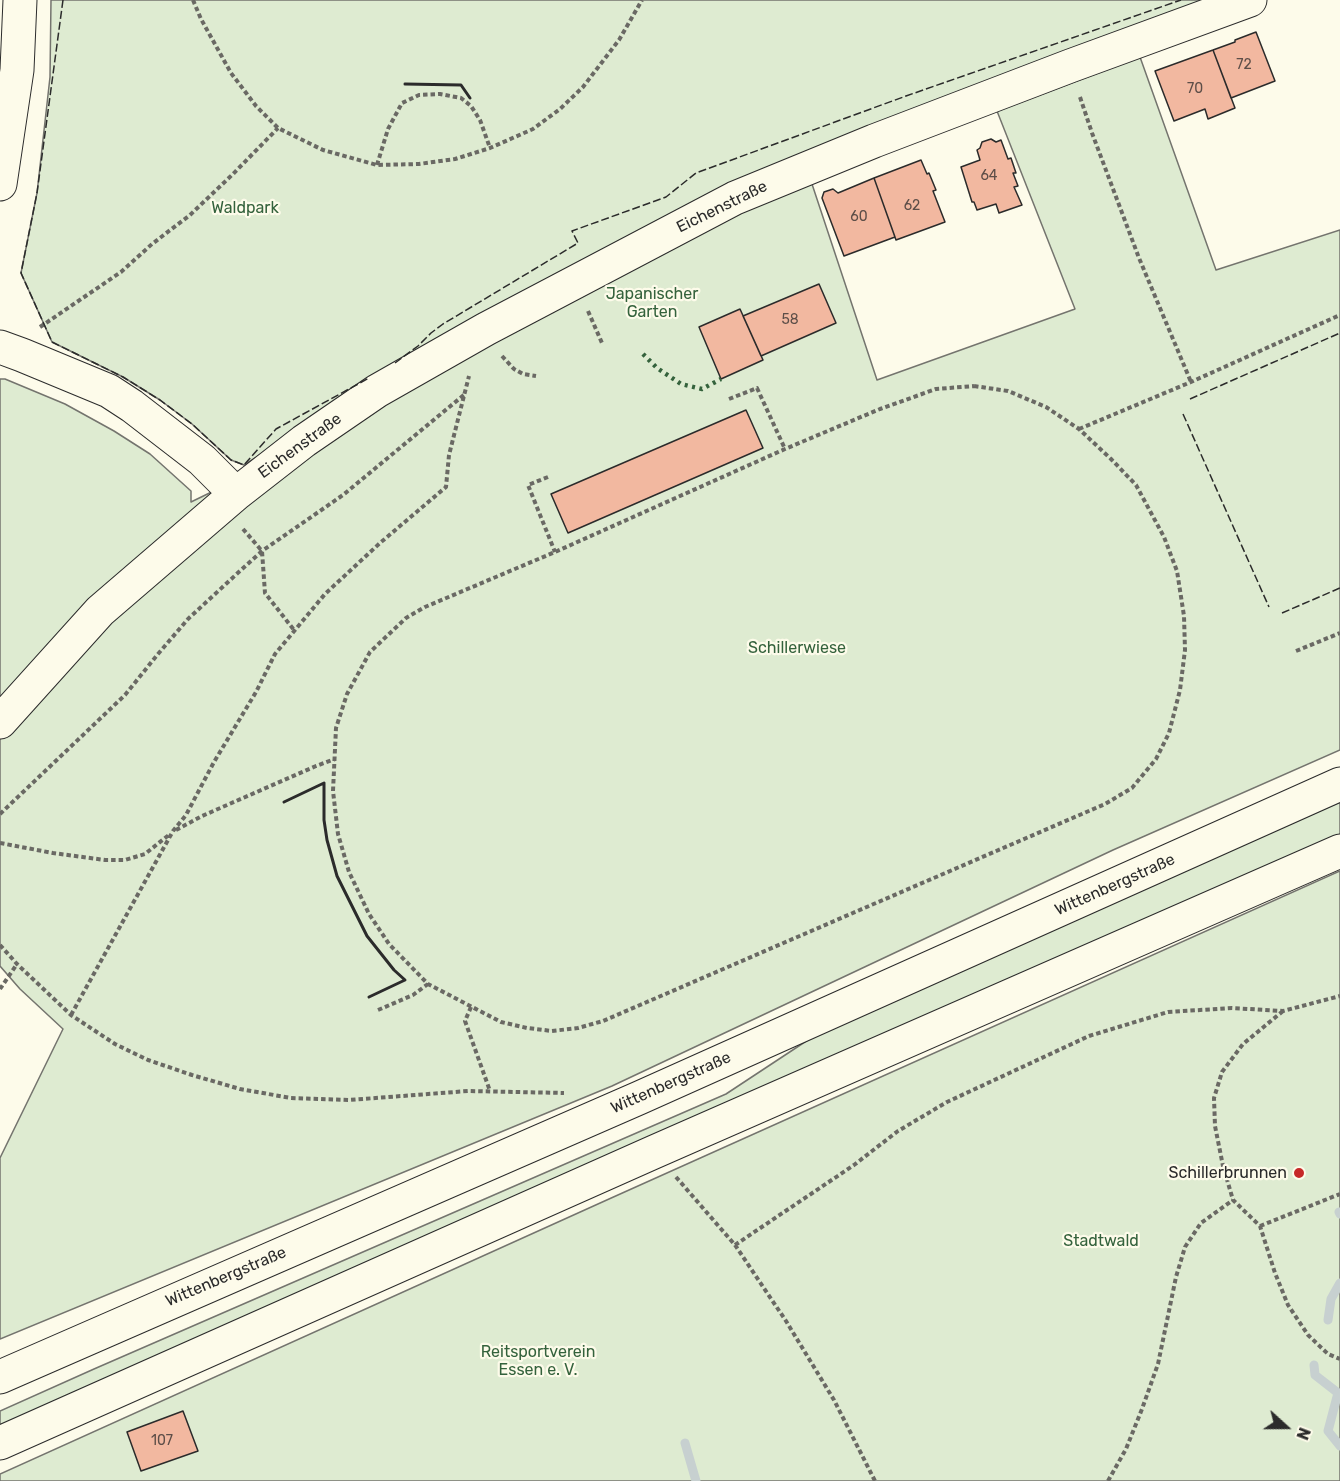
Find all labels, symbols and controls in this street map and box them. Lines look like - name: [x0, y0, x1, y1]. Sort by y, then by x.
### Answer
- house number: 72: [1236, 57, 1252, 73]
- house number: 70: [1187, 81, 1203, 97]
- house number: 64: [980, 168, 998, 184]
- street label: Eichenstraße: [674, 177, 770, 237]
- park label: Waldpark: [211, 198, 279, 218]
- house number: 62: [904, 198, 920, 214]
- house number: 60: [850, 209, 868, 225]
- park label: Japanischer Garten: [606, 284, 698, 322]
- house number: 58: [781, 312, 799, 328]
- street label: Eichenstraße: [255, 409, 345, 483]
- park label: Schillerwiese: [748, 638, 846, 658]
- street label: Wittenbergstraße: [1052, 850, 1178, 920]
- street label: Wittenbergstraße: [608, 1048, 734, 1118]
- place label: Schillerbrunnen: [1169, 1163, 1287, 1183]
- marker: Schillerbrunnen: [1292, 1166, 1306, 1180]
- park label: Stadtwald: [1063, 1231, 1139, 1251]
- street label: Wittenbergstraße: [163, 1243, 289, 1311]
- park label: Reitsportverein Essen e. V.: [481, 1342, 595, 1380]
- north arrow: [1256, 1397, 1316, 1457]
- text: N: [1292, 1425, 1314, 1442]
- house number: 107: [151, 1433, 173, 1449]

